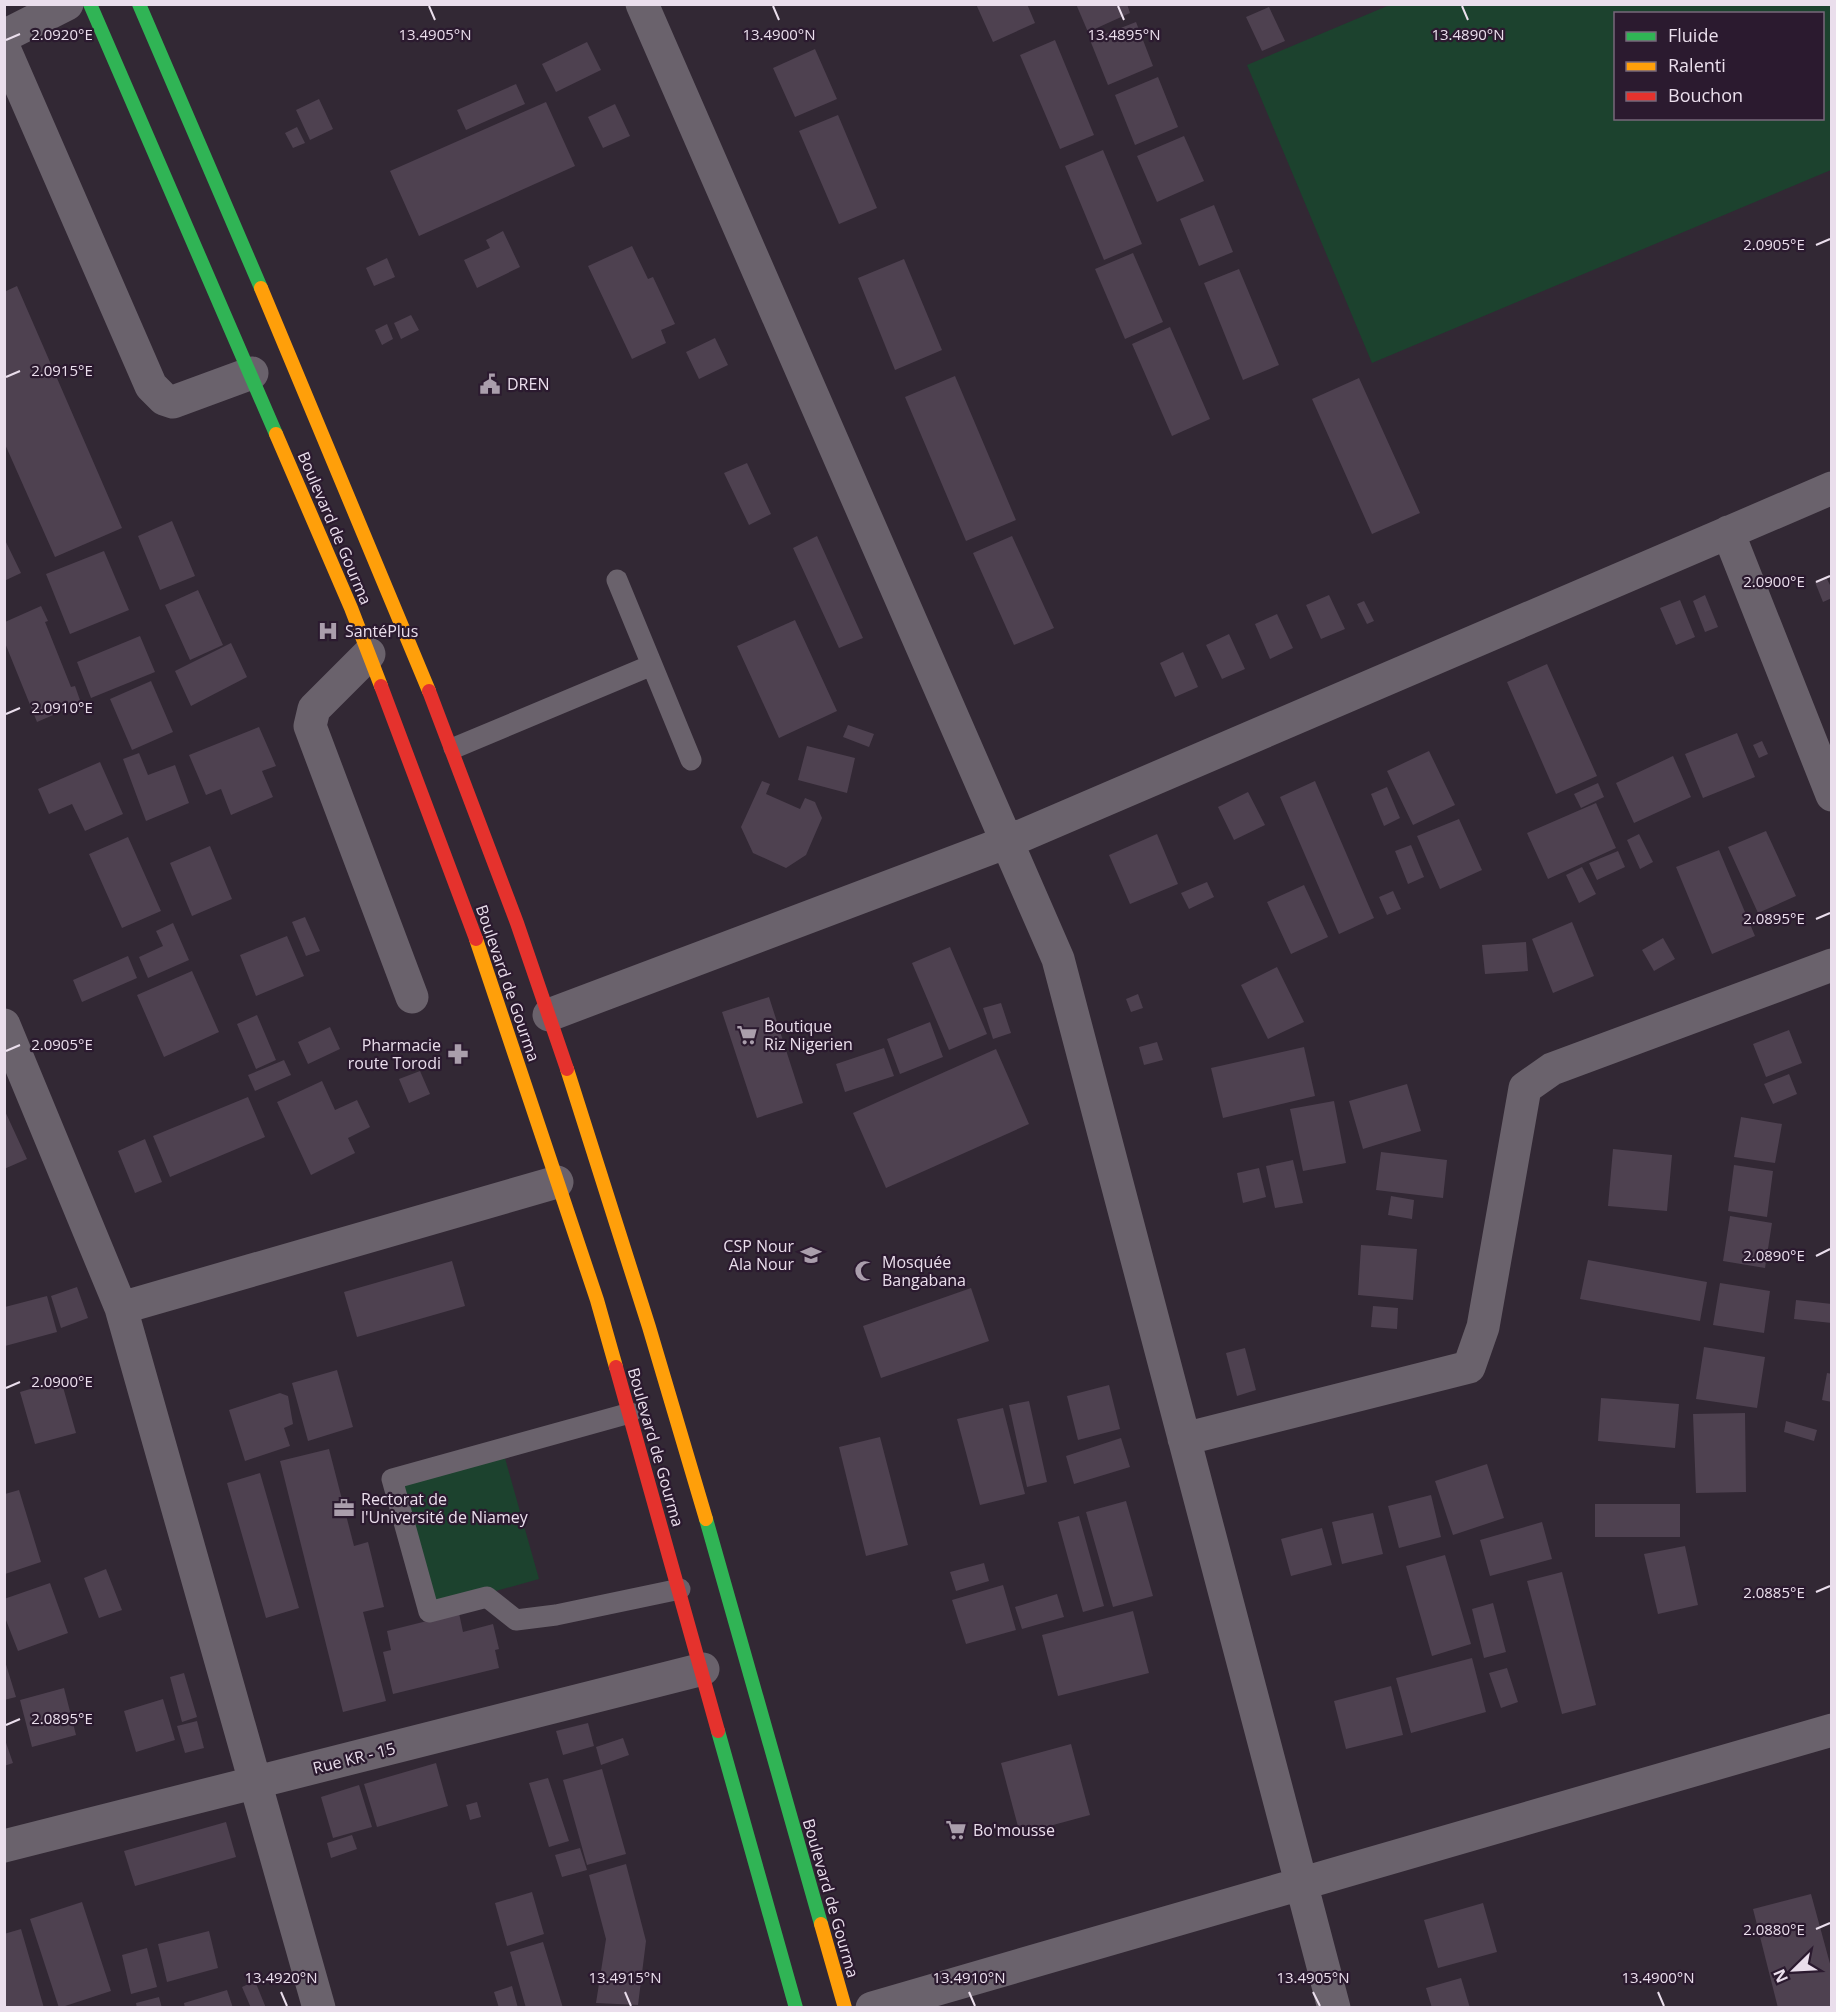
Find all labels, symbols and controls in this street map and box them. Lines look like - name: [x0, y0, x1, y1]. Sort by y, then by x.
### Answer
- legend: [1614, 12, 1824, 120]
- text: Fluide: [1668, 23, 1719, 47]
- text: 2.0920°E: [31, 24, 93, 44]
- text: 13.4905°N: [398, 24, 472, 44]
- text: 13.4900°N: [742, 24, 816, 44]
- text: 13.4895°N: [1087, 24, 1161, 44]
- text: 13.4890°N: [1431, 24, 1505, 44]
- text: Ralenti: [1668, 53, 1726, 77]
- text: Bouchon: [1668, 83, 1743, 107]
- text: 2.0905°E: [1743, 234, 1805, 254]
- text: 2.0915°E: [31, 360, 93, 380]
- public building icon: DREN: [478, 372, 502, 396]
- place label: DREN: [507, 373, 549, 395]
- street label: Boulevard de Gourma: [293, 448, 377, 608]
- text: 2.0900°E: [1743, 571, 1805, 591]
- hospital icon: SantéPlus: [316, 619, 340, 643]
- place label: SantéPlus: [345, 620, 418, 642]
- text: 2.0910°E: [31, 697, 93, 717]
- street label: Boulevard de Gourma: [471, 902, 545, 1064]
- text: 2.0895°E: [1743, 908, 1805, 928]
- place label: Boutique Riz Nigerien: [764, 1015, 853, 1055]
- supermarket icon: Boutique Riz Nigerien: [735, 1023, 759, 1047]
- text: 2.0905°E: [31, 1034, 93, 1054]
- place label: Pharmacie route Torodi: [348, 1034, 441, 1074]
- pharmacy icon: Pharmacie route Torodi: [446, 1042, 470, 1066]
- place label: CSP Nour Ala Nour: [723, 1235, 794, 1275]
- school or university icon: CSP Nour Ala Nour: [799, 1243, 823, 1267]
- text: 2.0890°E: [1743, 1245, 1805, 1265]
- place label: Mosquée Bangabana: [882, 1251, 966, 1291]
- mosque icon: Mosquée Bangabana: [853, 1259, 877, 1283]
- street label: Boulevard de Gourma: [623, 1365, 689, 1529]
- text: 2.0900°E: [31, 1371, 93, 1391]
- place label: Rectorat de l'Université de Niamey: [361, 1488, 529, 1528]
- office icon: Rectorat de l'Université de Niamey: [332, 1496, 356, 1520]
- text: 2.0885°E: [1743, 1582, 1805, 1602]
- text: 2.0895°E: [31, 1708, 93, 1728]
- street label: Rue KR - 15: [310, 1737, 398, 1779]
- street label: Boulevard de Gourma: [798, 1816, 864, 1980]
- supermarket icon: Bo'mousse: [944, 1818, 968, 1842]
- place label: Bo'mousse: [973, 1819, 1055, 1841]
- text: 2.0880°E: [1743, 1919, 1805, 1939]
- north arrow: [1764, 1940, 1824, 2000]
- text: N: [1768, 1966, 1793, 1987]
- text: 13.4920°N: [244, 1967, 318, 1987]
- text: 13.4915°N: [588, 1967, 662, 1987]
- text: 13.4910°N: [932, 1967, 1006, 1987]
- text: 13.4905°N: [1276, 1967, 1350, 1987]
- text: 13.4900°N: [1621, 1967, 1695, 1987]

